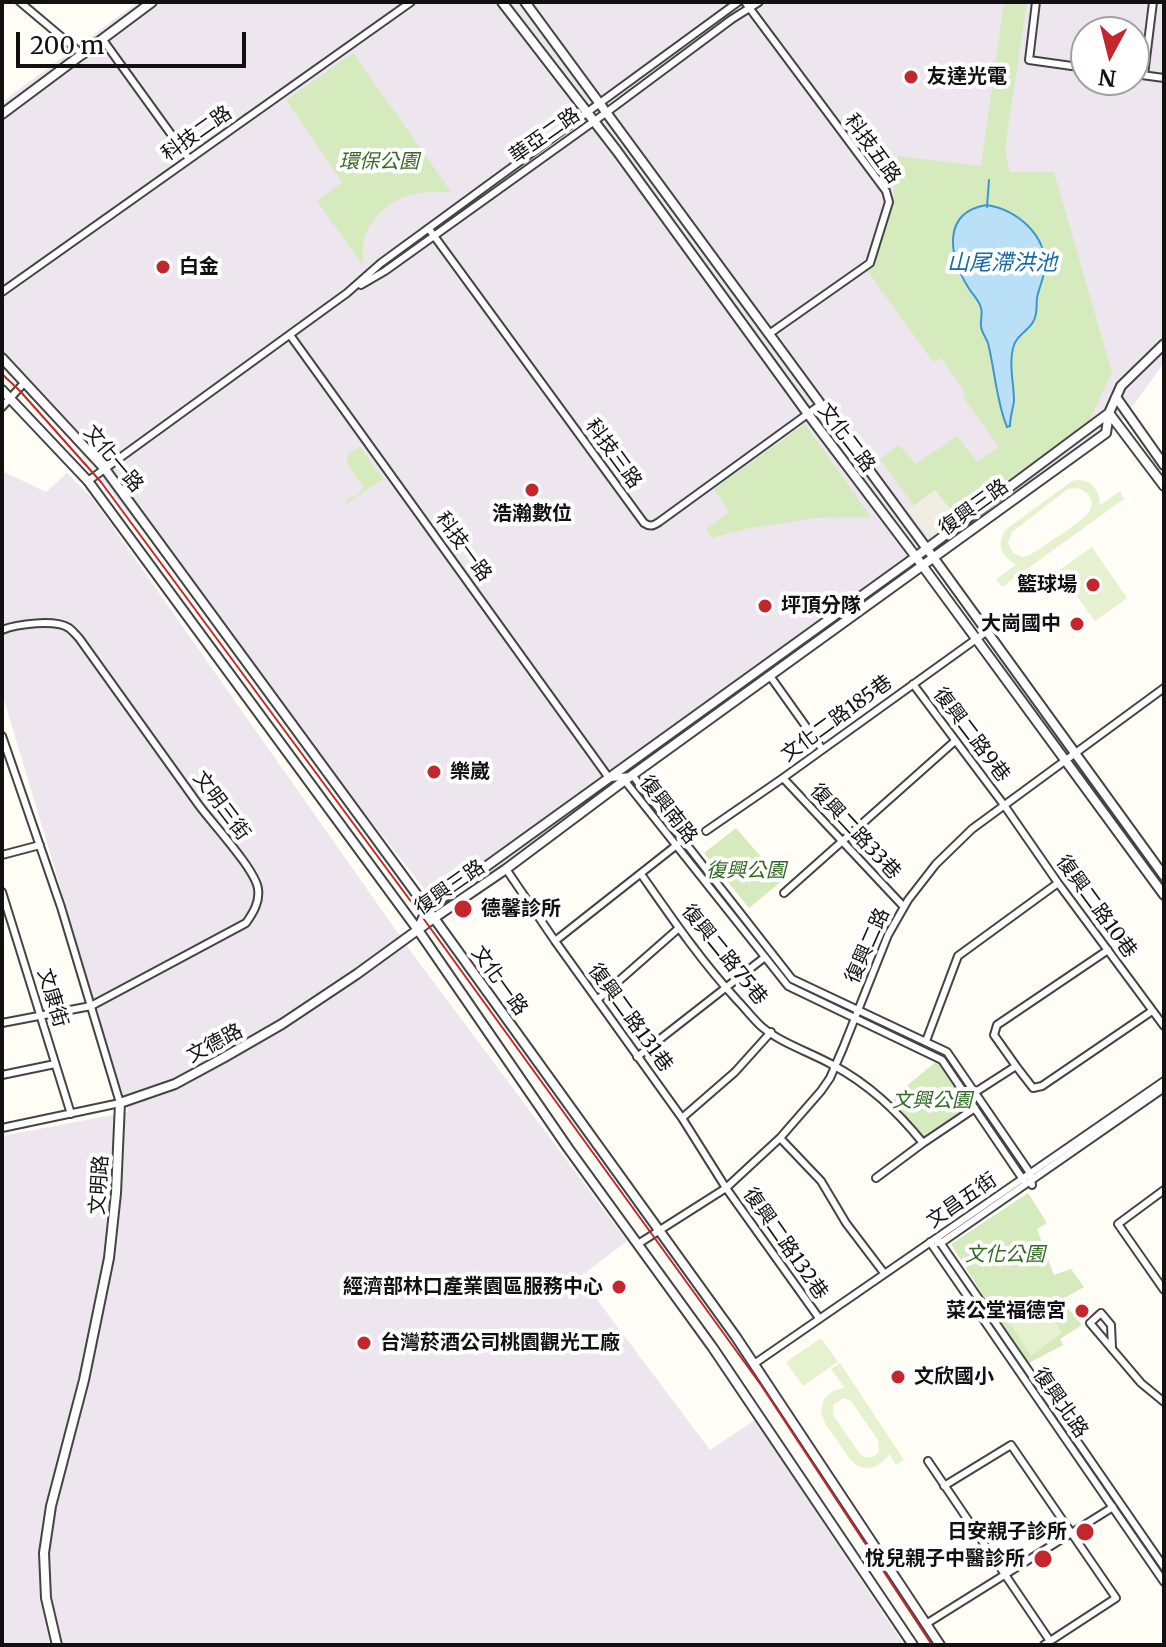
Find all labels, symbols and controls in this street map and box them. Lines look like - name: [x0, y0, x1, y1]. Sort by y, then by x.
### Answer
- scale bar: [20, 16, 250, 66]
- north arrow: [1070, 16, 1150, 96]
- text: 200 m: [30, 30, 104, 61]
- text: N: [1097, 63, 1118, 93]
- place label: 友達光電: [927, 65, 1007, 89]
- marker: 友達光電: [902, 68, 920, 86]
- street label: 科技二路: [157, 101, 237, 167]
- street label: 華亞二路: [505, 103, 585, 169]
- street label: 科技五路: [839, 110, 905, 188]
- park label: 環保公園: [339, 150, 419, 174]
- water label: 山尾滯洪池: [947, 251, 1057, 277]
- place label: 白金: [179, 255, 219, 279]
- marker: 白金: [154, 258, 172, 276]
- street label: 文化二路: [812, 399, 880, 477]
- street label: 科技三路: [580, 415, 646, 493]
- street label: 文化一路: [78, 421, 148, 497]
- street label: 復興三路: [935, 475, 1013, 541]
- marker: 浩瀚數位: [523, 481, 541, 499]
- place label: 浩瀚數位: [492, 502, 572, 526]
- street label: 科技一路: [430, 508, 496, 586]
- place label: 籃球場: [1017, 573, 1077, 597]
- marker: 籃球場: [1084, 576, 1102, 594]
- place label: 坪頂分隊: [781, 594, 861, 618]
- marker: 坪頂分隊: [756, 597, 774, 615]
- place label: 大崗國中: [981, 612, 1061, 636]
- marker: 大崗國中: [1068, 615, 1086, 633]
- street label: 文化二路185巷: [777, 671, 897, 767]
- street label: 復興二路9巷: [928, 683, 1014, 787]
- place label: 樂崴: [450, 760, 490, 784]
- marker: 樂崴: [425, 763, 443, 781]
- street label: 文明三街: [187, 767, 255, 845]
- street label: 復興南路: [634, 771, 702, 849]
- street label: 復興二路33巷: [805, 779, 905, 885]
- street label: 復興二路10巷: [1051, 851, 1141, 963]
- street label: 復興三路: [410, 855, 490, 921]
- park label: 復興公園: [706, 859, 786, 883]
- place label: 德馨診所: [481, 897, 561, 921]
- marker: 德馨診所: [452, 898, 474, 920]
- street label: 復興二路75巷: [676, 900, 772, 1010]
- street label: 復興二路: [841, 905, 895, 987]
- street label: 文化一路: [466, 942, 532, 1020]
- street label: 復興二路131巷: [583, 959, 677, 1077]
- street label: 文康街: [32, 966, 72, 1030]
- street label: 文德路: [183, 1019, 247, 1069]
- park label: 文興公園: [892, 1089, 972, 1113]
- street label: 文明路: [86, 1154, 114, 1216]
- street label: 文昌五街: [922, 1168, 1002, 1234]
- street label: 復興二路132巷: [738, 1183, 832, 1305]
- park label: 文化公園: [965, 1243, 1045, 1267]
- place label: 經濟部林口產業園區服務中心: [343, 1275, 603, 1299]
- marker: 經濟部林口產業園區服務中心: [610, 1278, 628, 1296]
- place label: 菜公堂福德宮: [946, 1299, 1066, 1323]
- marker: 菜公堂福德宮: [1073, 1302, 1091, 1320]
- place label: 台灣菸酒公司桃園觀光工廠: [380, 1331, 620, 1355]
- marker: 台灣菸酒公司桃園觀光工廠: [355, 1334, 373, 1352]
- street label: 復興北路: [1027, 1363, 1093, 1443]
- place label: 文欣國小: [914, 1365, 994, 1389]
- marker: 文欣國小: [889, 1368, 907, 1386]
- place label: 日安親子診所: [947, 1520, 1067, 1544]
- marker: 日安親子診所: [1074, 1521, 1096, 1543]
- place label: 悅兒親子中醫診所: [865, 1547, 1025, 1571]
- marker: 悅兒親子中醫診所: [1032, 1548, 1054, 1570]

